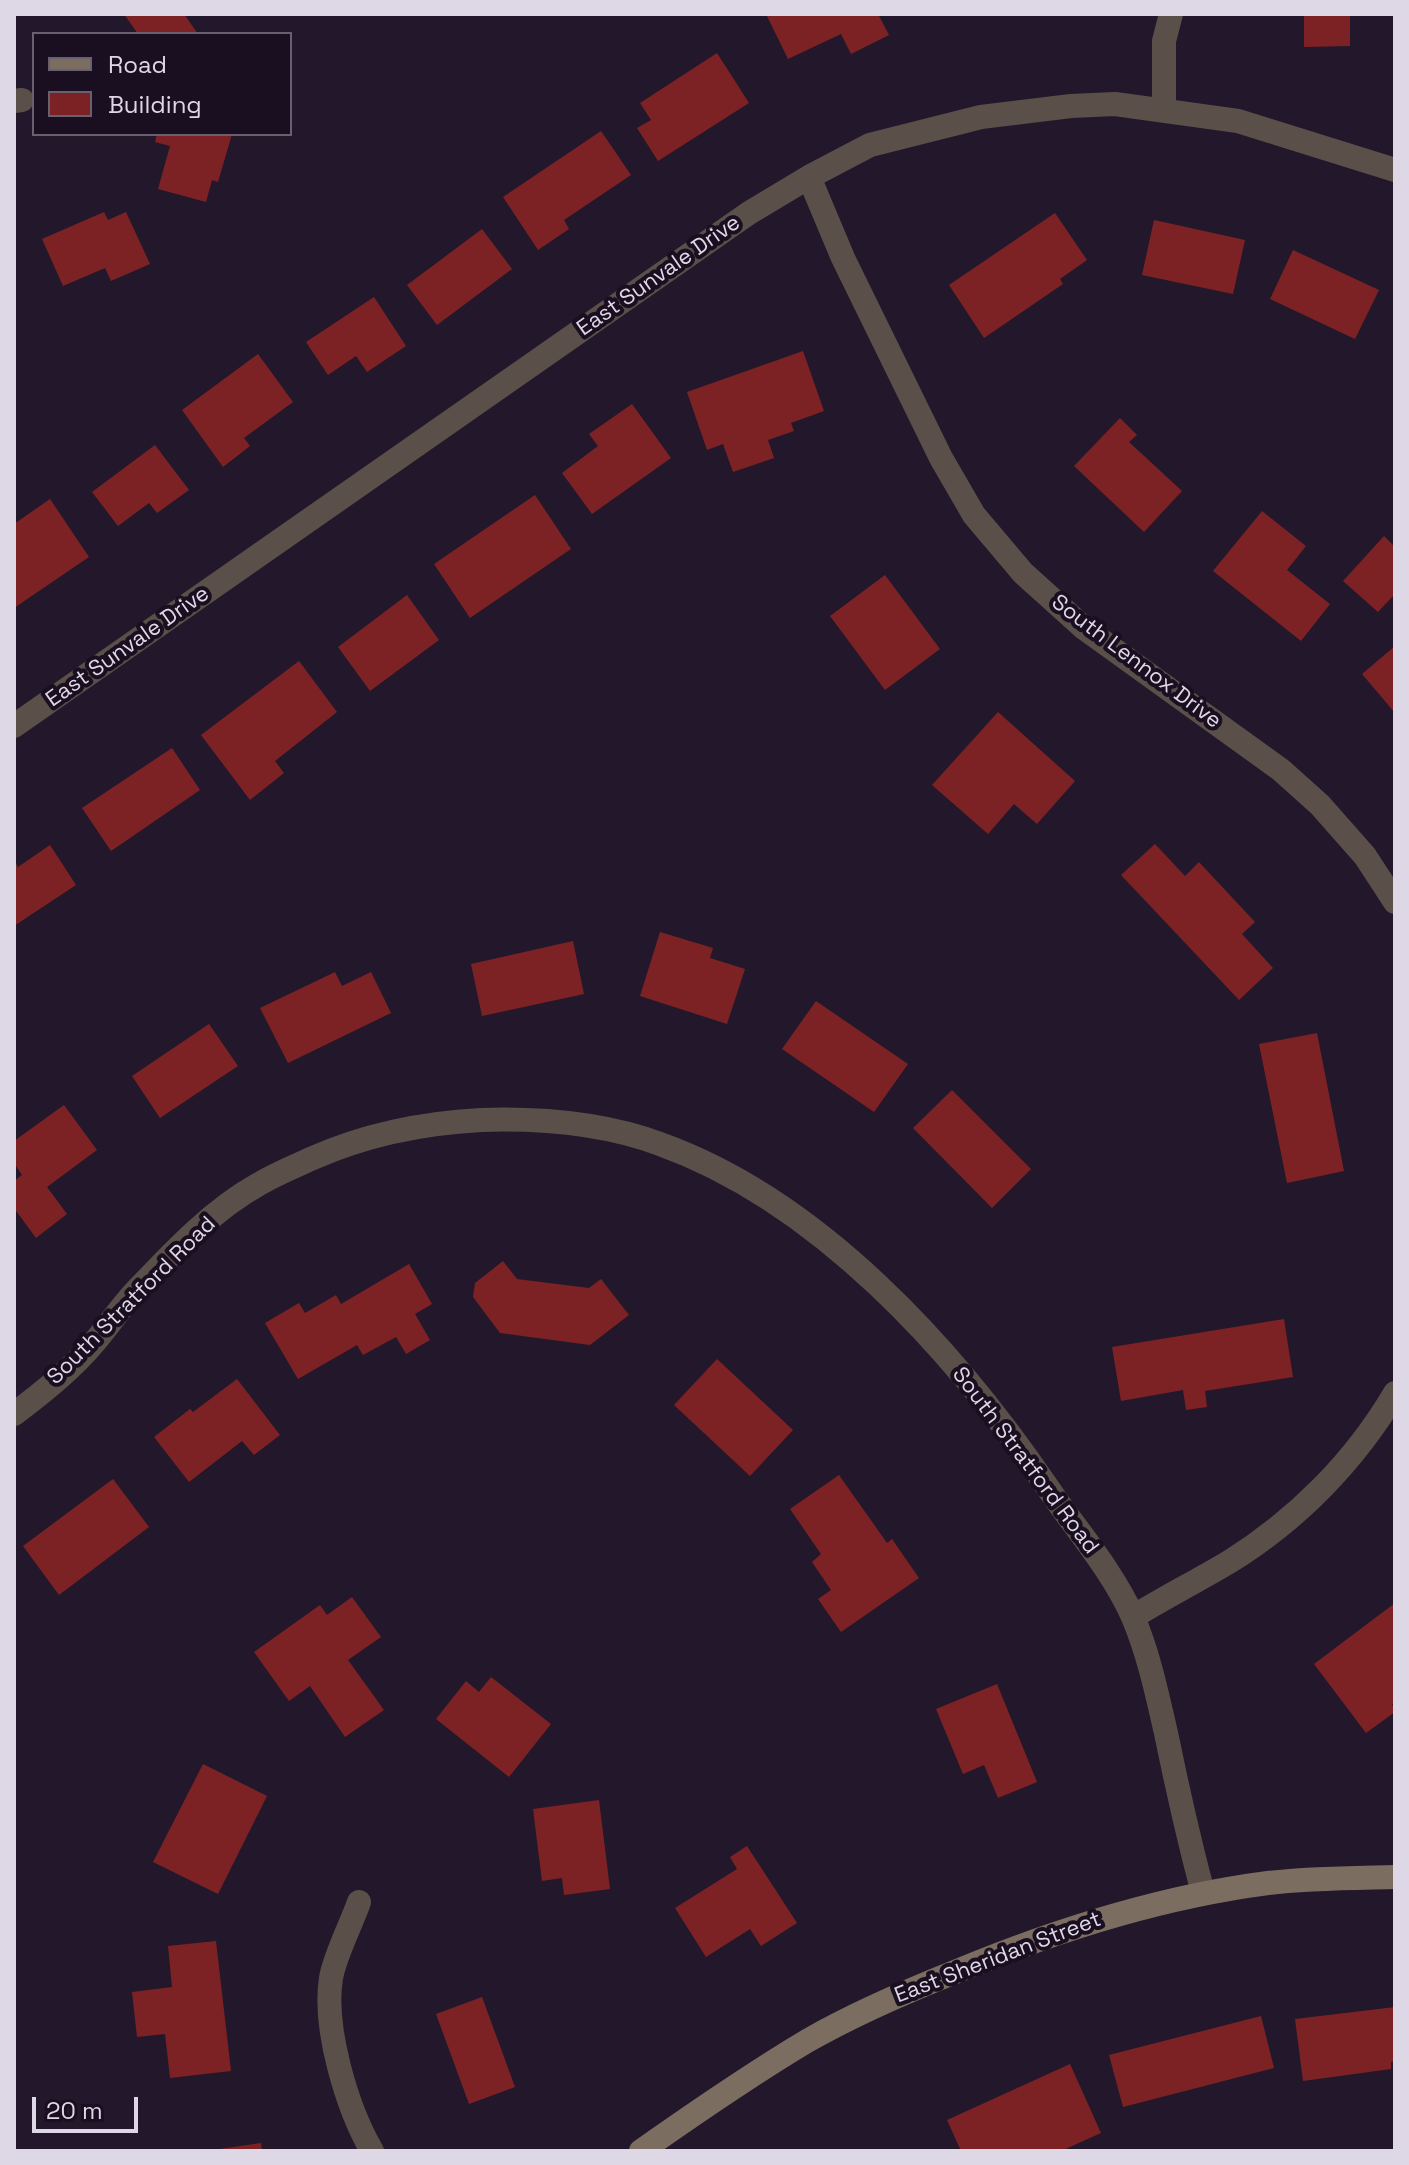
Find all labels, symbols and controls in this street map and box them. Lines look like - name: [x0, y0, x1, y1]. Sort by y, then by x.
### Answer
- legend: [32, 32, 292, 136]
- text: Road: [108, 49, 167, 80]
- text: Building: [108, 89, 202, 120]
- street label: East Sunvale Drive: [572, 210, 746, 342]
- street label: East Sunvale Drive: [41, 581, 215, 713]
- street label: South Lennox Drive: [1046, 589, 1226, 735]
- street label: South Stratford Road: [42, 1211, 222, 1391]
- street label: South Stratford Road: [946, 1362, 1104, 1560]
- street label: East Sheridan Street: [891, 1906, 1105, 2010]
- scale bar: [36, 2081, 142, 2131]
- text: 20 m: [46, 2095, 103, 2126]

